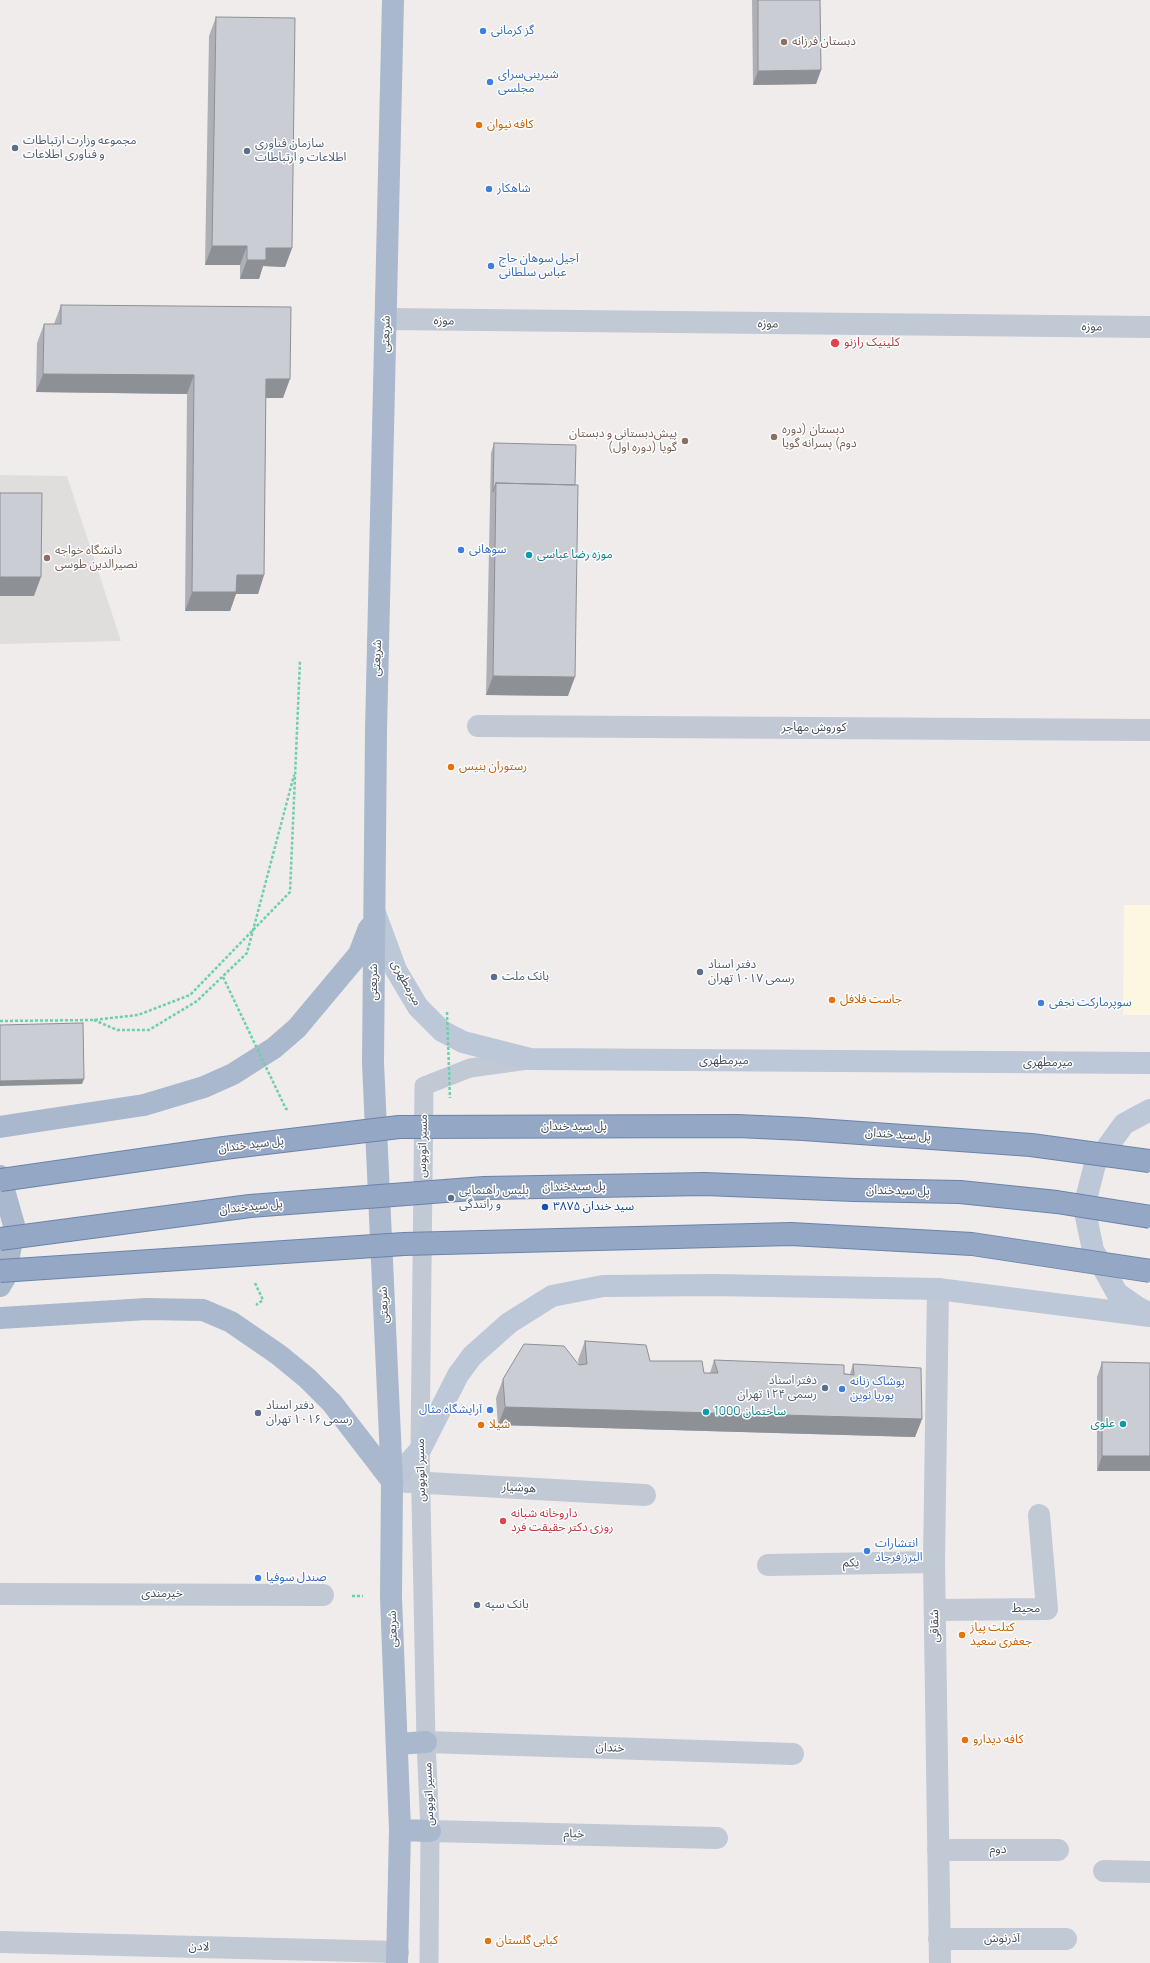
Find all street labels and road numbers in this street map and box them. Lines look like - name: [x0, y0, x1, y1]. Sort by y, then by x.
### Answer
- street label: موزه: [434, 314, 454, 328]
- street label: شریعتی: [378, 315, 394, 353]
- street label: موزه: [758, 317, 778, 331]
- street label: موزه: [1082, 320, 1102, 334]
- street label: شریعتی: [369, 639, 385, 677]
- street label: کوروش مهاجر: [782, 721, 846, 735]
- street label: میرمطهری: [388, 958, 424, 1008]
- street label: شریعتی: [367, 964, 381, 1000]
- street label: میرمطهری: [699, 1054, 749, 1068]
- street label: میرمطهری: [1023, 1056, 1073, 1070]
- street label: مسیر اتوبوس: [415, 1114, 431, 1178]
- street label: پل سید خندان: [541, 1120, 607, 1134]
- street label: پل سید خندان: [865, 1126, 931, 1144]
- street label: پل سید خندان: [217, 1134, 285, 1156]
- street label: پل سیدخندان: [542, 1179, 606, 1195]
- street label: پل سیدخندان: [866, 1183, 930, 1199]
- street label: پل سیدخندان: [219, 1197, 283, 1217]
- street label: شریعتی: [376, 1286, 392, 1324]
- street label: مسیر اتوبوس: [413, 1438, 429, 1502]
- street label: هوشیار: [501, 1480, 537, 1496]
- street label: یکم: [843, 1556, 859, 1570]
- street label: خیرمندی: [141, 1587, 183, 1601]
- street label: محیط: [1012, 1602, 1040, 1616]
- street label: شقاقی: [928, 1609, 942, 1643]
- street label: شریعتی: [385, 1610, 401, 1648]
- street label: خندان: [595, 1740, 625, 1756]
- street label: مسیر اتوبوس: [421, 1762, 437, 1826]
- street label: خیام: [563, 1827, 585, 1841]
- street label: دوم: [990, 1843, 1006, 1857]
- street label: آذرنوش: [984, 1932, 1020, 1946]
- street label: لادن: [188, 1940, 210, 1954]

